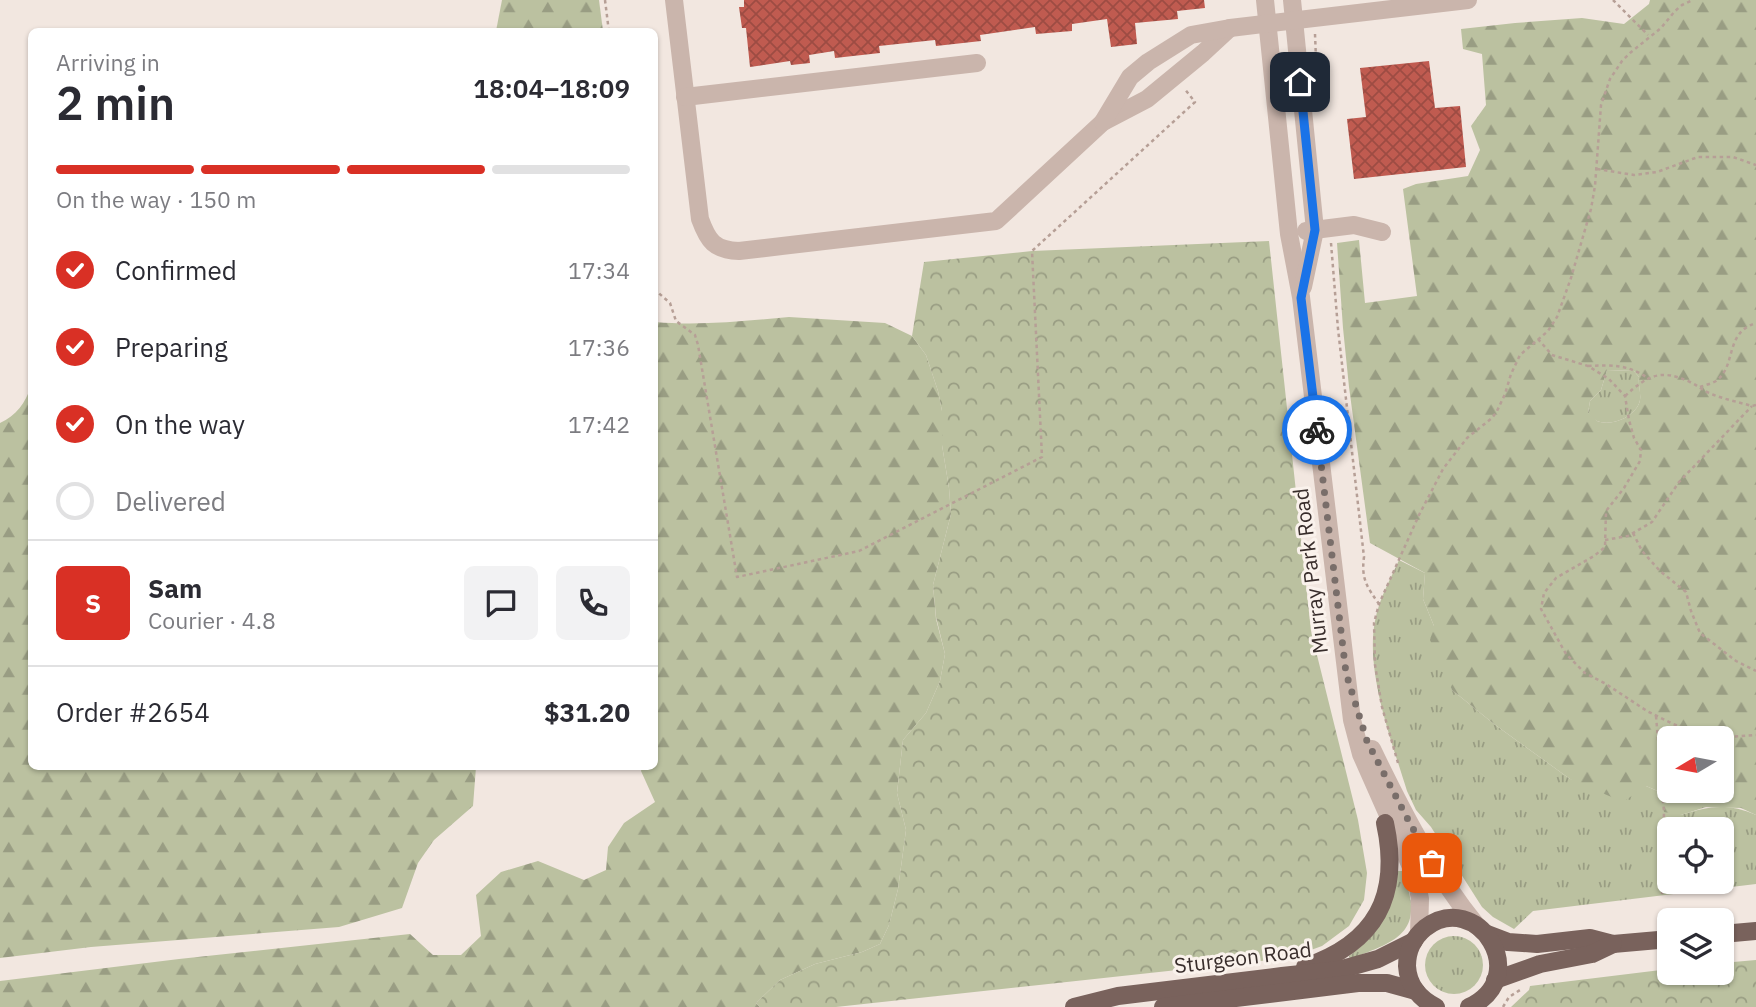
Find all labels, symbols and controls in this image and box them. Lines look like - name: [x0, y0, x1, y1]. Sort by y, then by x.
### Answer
- text: Arriving in: [56, 47, 160, 77]
- pin: [1270, 52, 1330, 112]
- icon: home: [1281, 63, 1319, 101]
- text: 18:04–18:09: [473, 71, 630, 105]
- text: 2 min: [56, 73, 175, 133]
- text: On the way · 150 m: [56, 184, 256, 214]
- icon: check: [56, 251, 94, 289]
- text: Confirmed: [115, 253, 237, 287]
- text: 17:34: [568, 255, 630, 285]
- icon: check: [56, 328, 94, 366]
- text: Preparing: [115, 330, 228, 364]
- text: 17:36: [568, 332, 630, 362]
- courier: [1282, 395, 1352, 465]
- icon: check: [56, 405, 94, 443]
- text: On the way: [115, 407, 245, 441]
- text: 17:42: [568, 409, 630, 439]
- icon: bike: [1298, 411, 1336, 449]
- text: Delivered: [115, 484, 226, 518]
- street label: Murray Park Road: [1286, 487, 1334, 656]
- button: chat: [464, 566, 538, 640]
- button: phone: [556, 566, 630, 640]
- text: Sam: [148, 571, 202, 605]
- text: S: [85, 586, 101, 620]
- text: Courier · 4.8: [148, 605, 276, 635]
- text: Order #2654: [56, 695, 210, 729]
- text: $31.20: [544, 695, 630, 729]
- north arrow: [1657, 726, 1734, 803]
- map controls: [1657, 726, 1734, 985]
- button: locate: [1657, 817, 1734, 894]
- pin: [1402, 833, 1462, 893]
- icon: bag: [1413, 844, 1451, 882]
- button: layers: [1657, 908, 1734, 985]
- street label: Sturgeon Road: [1173, 935, 1313, 979]

